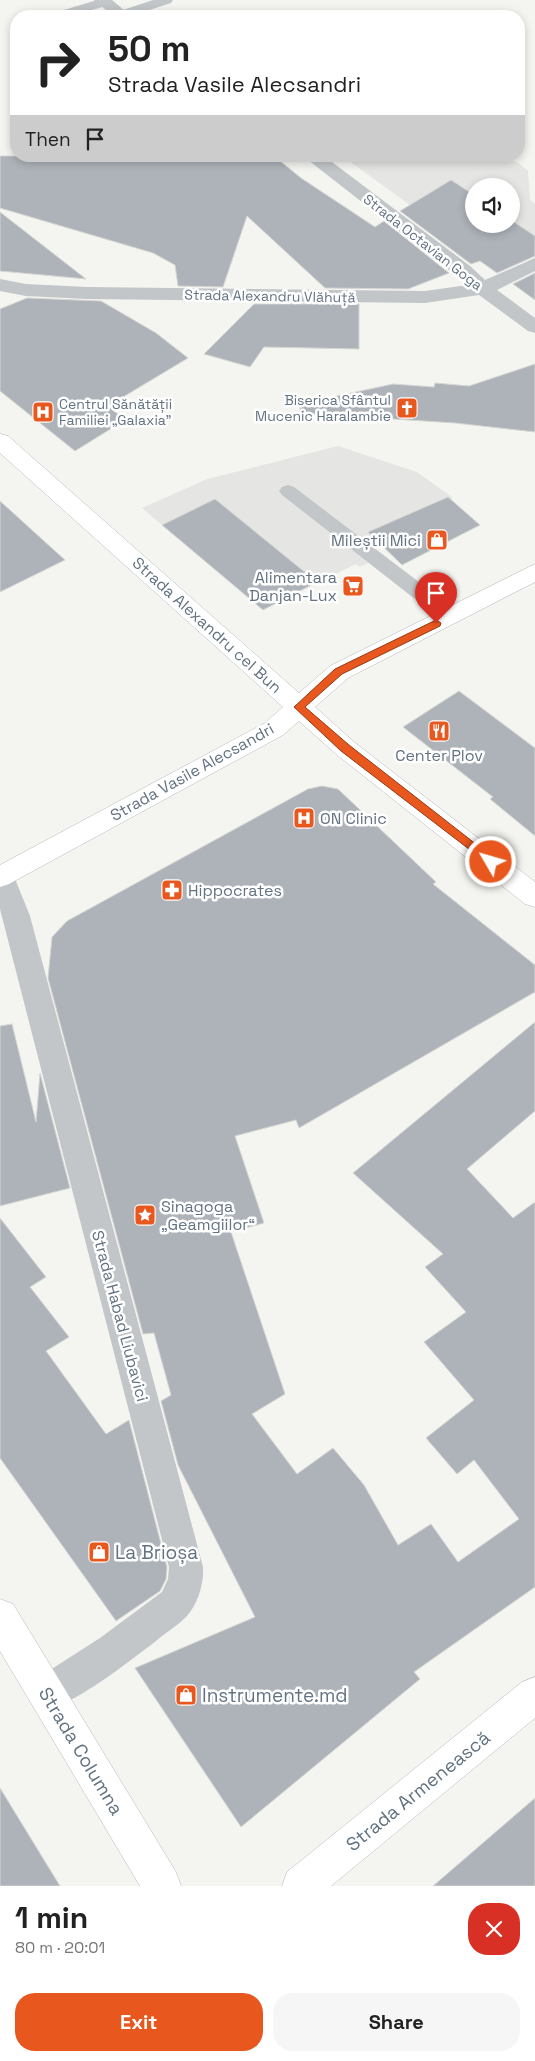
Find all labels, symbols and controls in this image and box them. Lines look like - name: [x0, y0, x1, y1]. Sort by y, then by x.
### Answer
- text: 50 m: [108, 27, 190, 71]
- icon: right: [25, 30, 90, 95]
- text: Strada Vasile Alecsandri: [108, 70, 361, 98]
- icon: arrive: [81, 125, 109, 153]
- text: Then: [25, 127, 71, 152]
- map controls: [465, 178, 520, 233]
- button: sound: [465, 178, 520, 233]
- street label: Strada Octavian Goga: [360, 190, 486, 294]
- street label: Strada Alexandru Vlăhuță: [184, 286, 356, 306]
- place label: Biserica Sfântul Mucenic Haralambie: [255, 391, 391, 425]
- place label: Centrul Sănătății Familiei „Galaxia”: [59, 395, 172, 429]
- church icon: Biserica Sfântul Mucenic Haralambie: [395, 396, 419, 420]
- hospital icon: Centrul Sănătății Familiei „Galaxia”: [31, 400, 55, 424]
- shop icon: Mileștii Mici: [425, 528, 449, 552]
- place label: Mileștii Mici: [331, 530, 421, 551]
- street label: Strada Alexandru cel Bun: [128, 552, 286, 698]
- place label: Alimentara Danjan-Lux: [249, 567, 337, 606]
- pin: [415, 572, 457, 623]
- supermarket icon: Alimentara Danjan-Lux: [341, 574, 365, 598]
- icon: arrive: [422, 579, 450, 607]
- street label: Strada Vasile Alecsandri: [106, 718, 278, 826]
- restaurant icon: Center Plov: [427, 719, 451, 743]
- place label: Center Plov: [395, 745, 483, 766]
- hospital icon: ON Clinic: [292, 806, 316, 830]
- place label: ON Clinic: [320, 808, 387, 829]
- position arrow: [464, 835, 516, 887]
- pharmacy icon: Hippocrates: [160, 878, 184, 902]
- place label: Hippocrates: [188, 880, 282, 901]
- place label: Sinagoga „Geamgiilor“: [161, 1196, 255, 1235]
- place icon: Sinagoga „Geamgiilor“: [133, 1203, 157, 1227]
- street label: Strada Habad Liubavici: [87, 1228, 153, 1404]
- shop icon: La Brioșa: [87, 1540, 111, 1564]
- place label: La Brioșa: [115, 1540, 198, 1565]
- street label: Strada Columna: [33, 1682, 129, 1820]
- shop icon: Instrumente.md: [174, 1683, 198, 1707]
- place label: Instrumente.md: [202, 1683, 347, 1708]
- street label: Strada Armenească: [341, 1725, 495, 1857]
- text: 1 min: [15, 1898, 88, 1937]
- button: close: [468, 1903, 520, 1955]
- text: 80 m · 20:01: [15, 1937, 105, 1958]
- button: Exit: [15, 1993, 263, 2051]
- button: Share: [273, 1993, 520, 2051]

